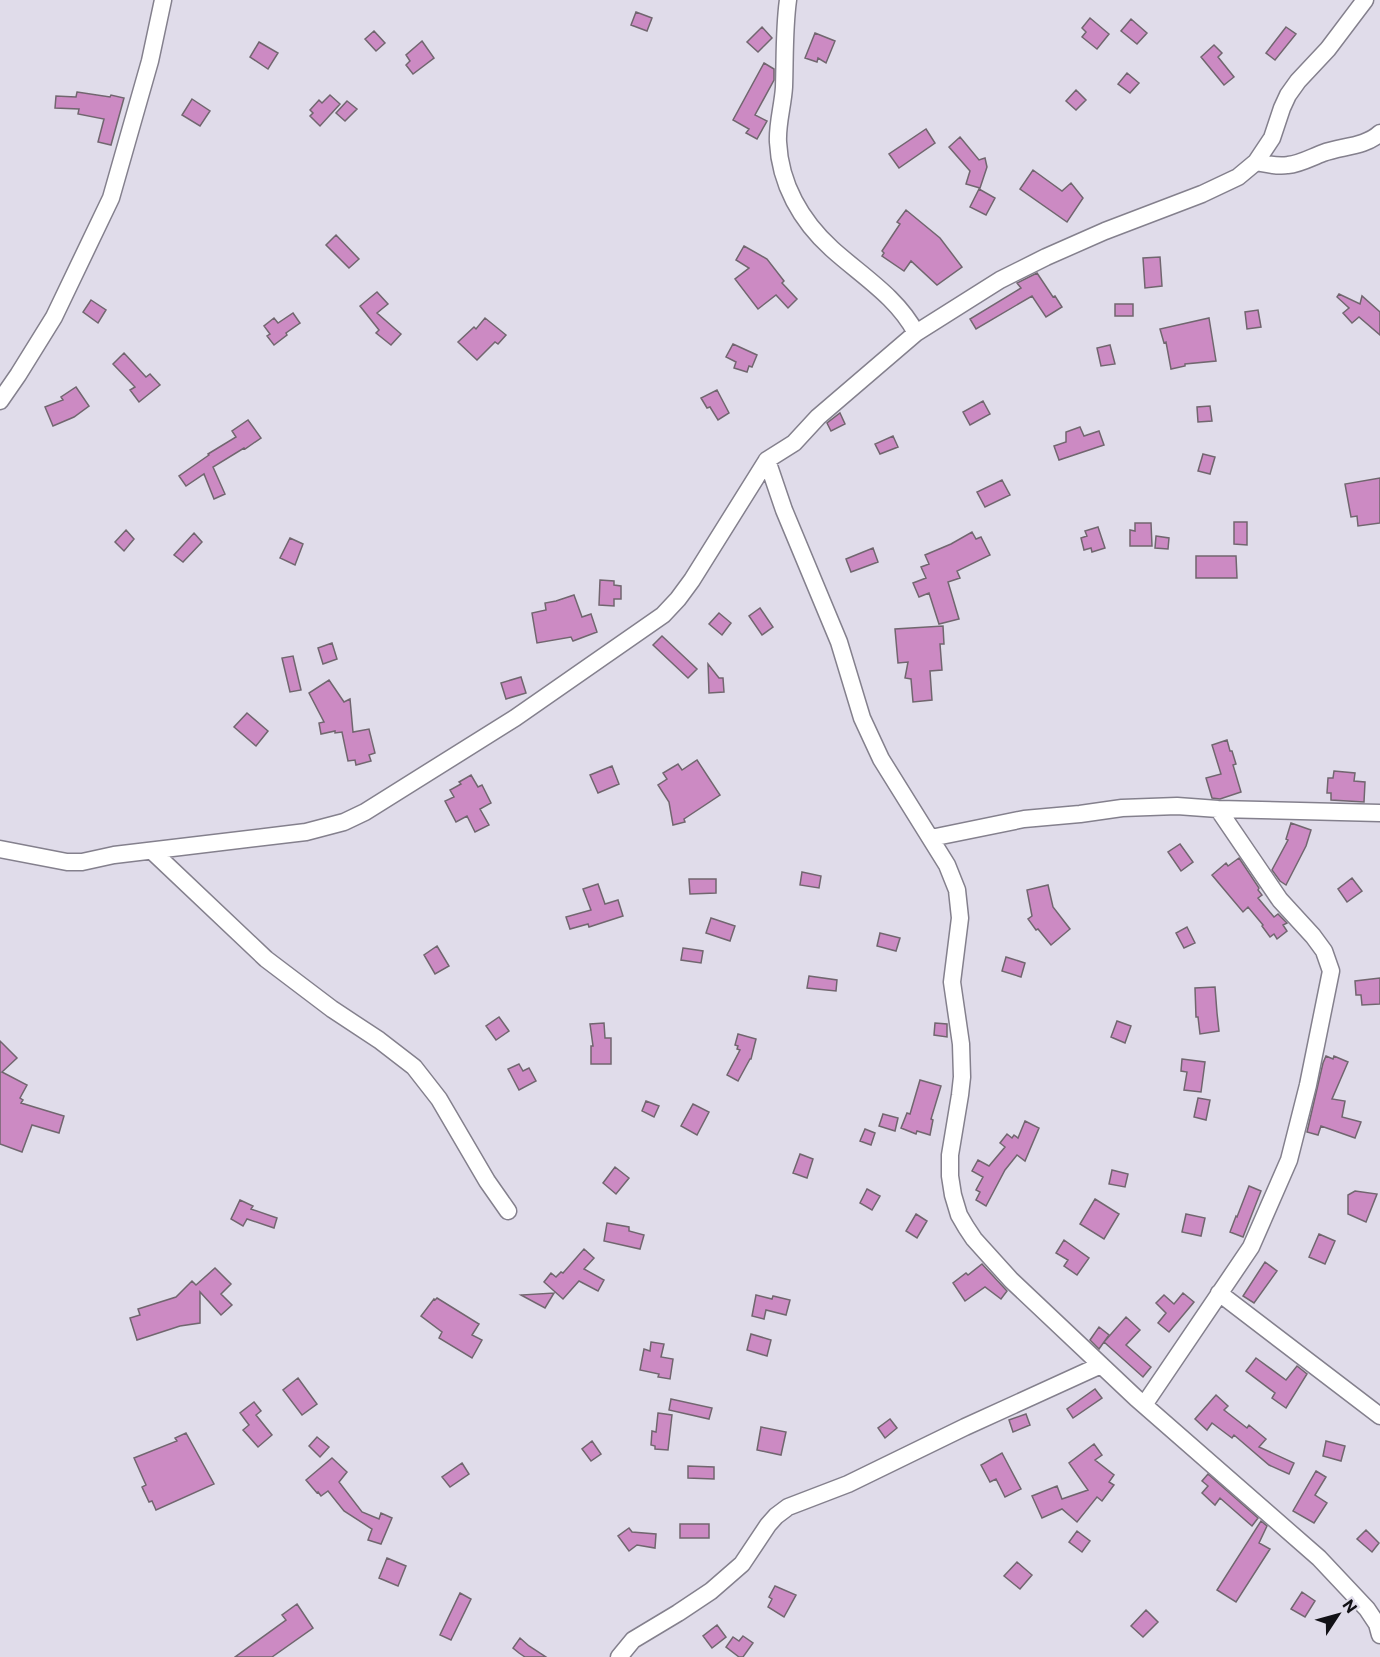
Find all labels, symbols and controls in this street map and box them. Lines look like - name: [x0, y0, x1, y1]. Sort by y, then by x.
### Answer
- north arrow: [1308, 1585, 1368, 1645]
- text: N: [1339, 1595, 1362, 1616]

